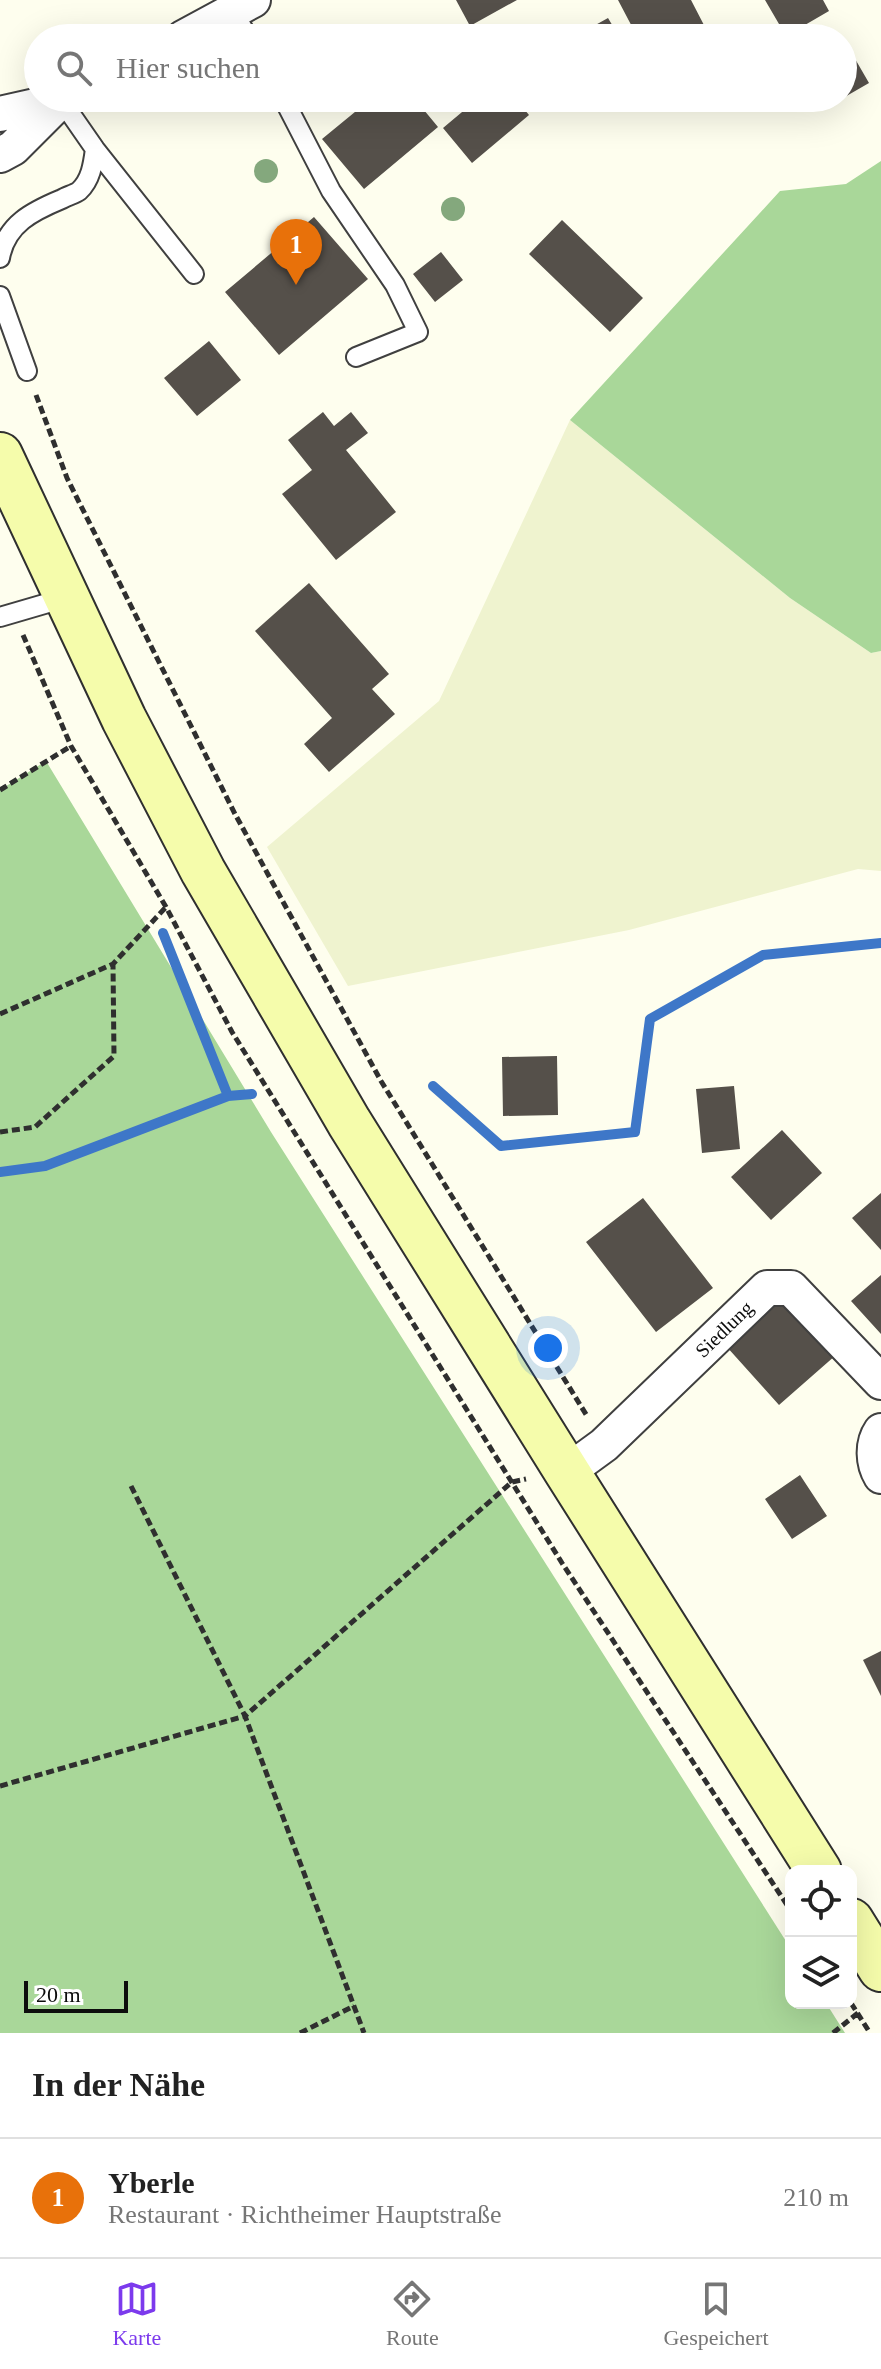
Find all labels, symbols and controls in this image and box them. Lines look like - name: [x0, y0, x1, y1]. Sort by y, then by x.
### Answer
- search box: [24, 24, 857, 112]
- icon: search: [52, 46, 96, 90]
- text: Hier suchen: [116, 51, 260, 84]
- pin: 1: [270, 219, 322, 285]
- street label: Siedlung: [691, 1296, 758, 1362]
- your location: [528, 1328, 568, 1368]
- map controls: [785, 1865, 857, 2009]
- button: locate: [785, 1865, 857, 1937]
- button: layers: [785, 1937, 857, 2009]
- scale bar: [24, 1977, 128, 2013]
- text: 20 m: [36, 1982, 81, 2007]
- text: In der Nähe: [32, 2066, 205, 2103]
- text: Yberle: [108, 2166, 195, 2199]
- text: 1: [52, 2183, 65, 2212]
- text: 210 m: [783, 2183, 849, 2212]
- text: Restaurant · Richtheimer Hauptstraße: [108, 2200, 501, 2229]
- tab: Karte: [112, 2277, 161, 2351]
- tab: Route: [386, 2277, 439, 2351]
- tab: Gespeichert: [663, 2277, 769, 2351]

